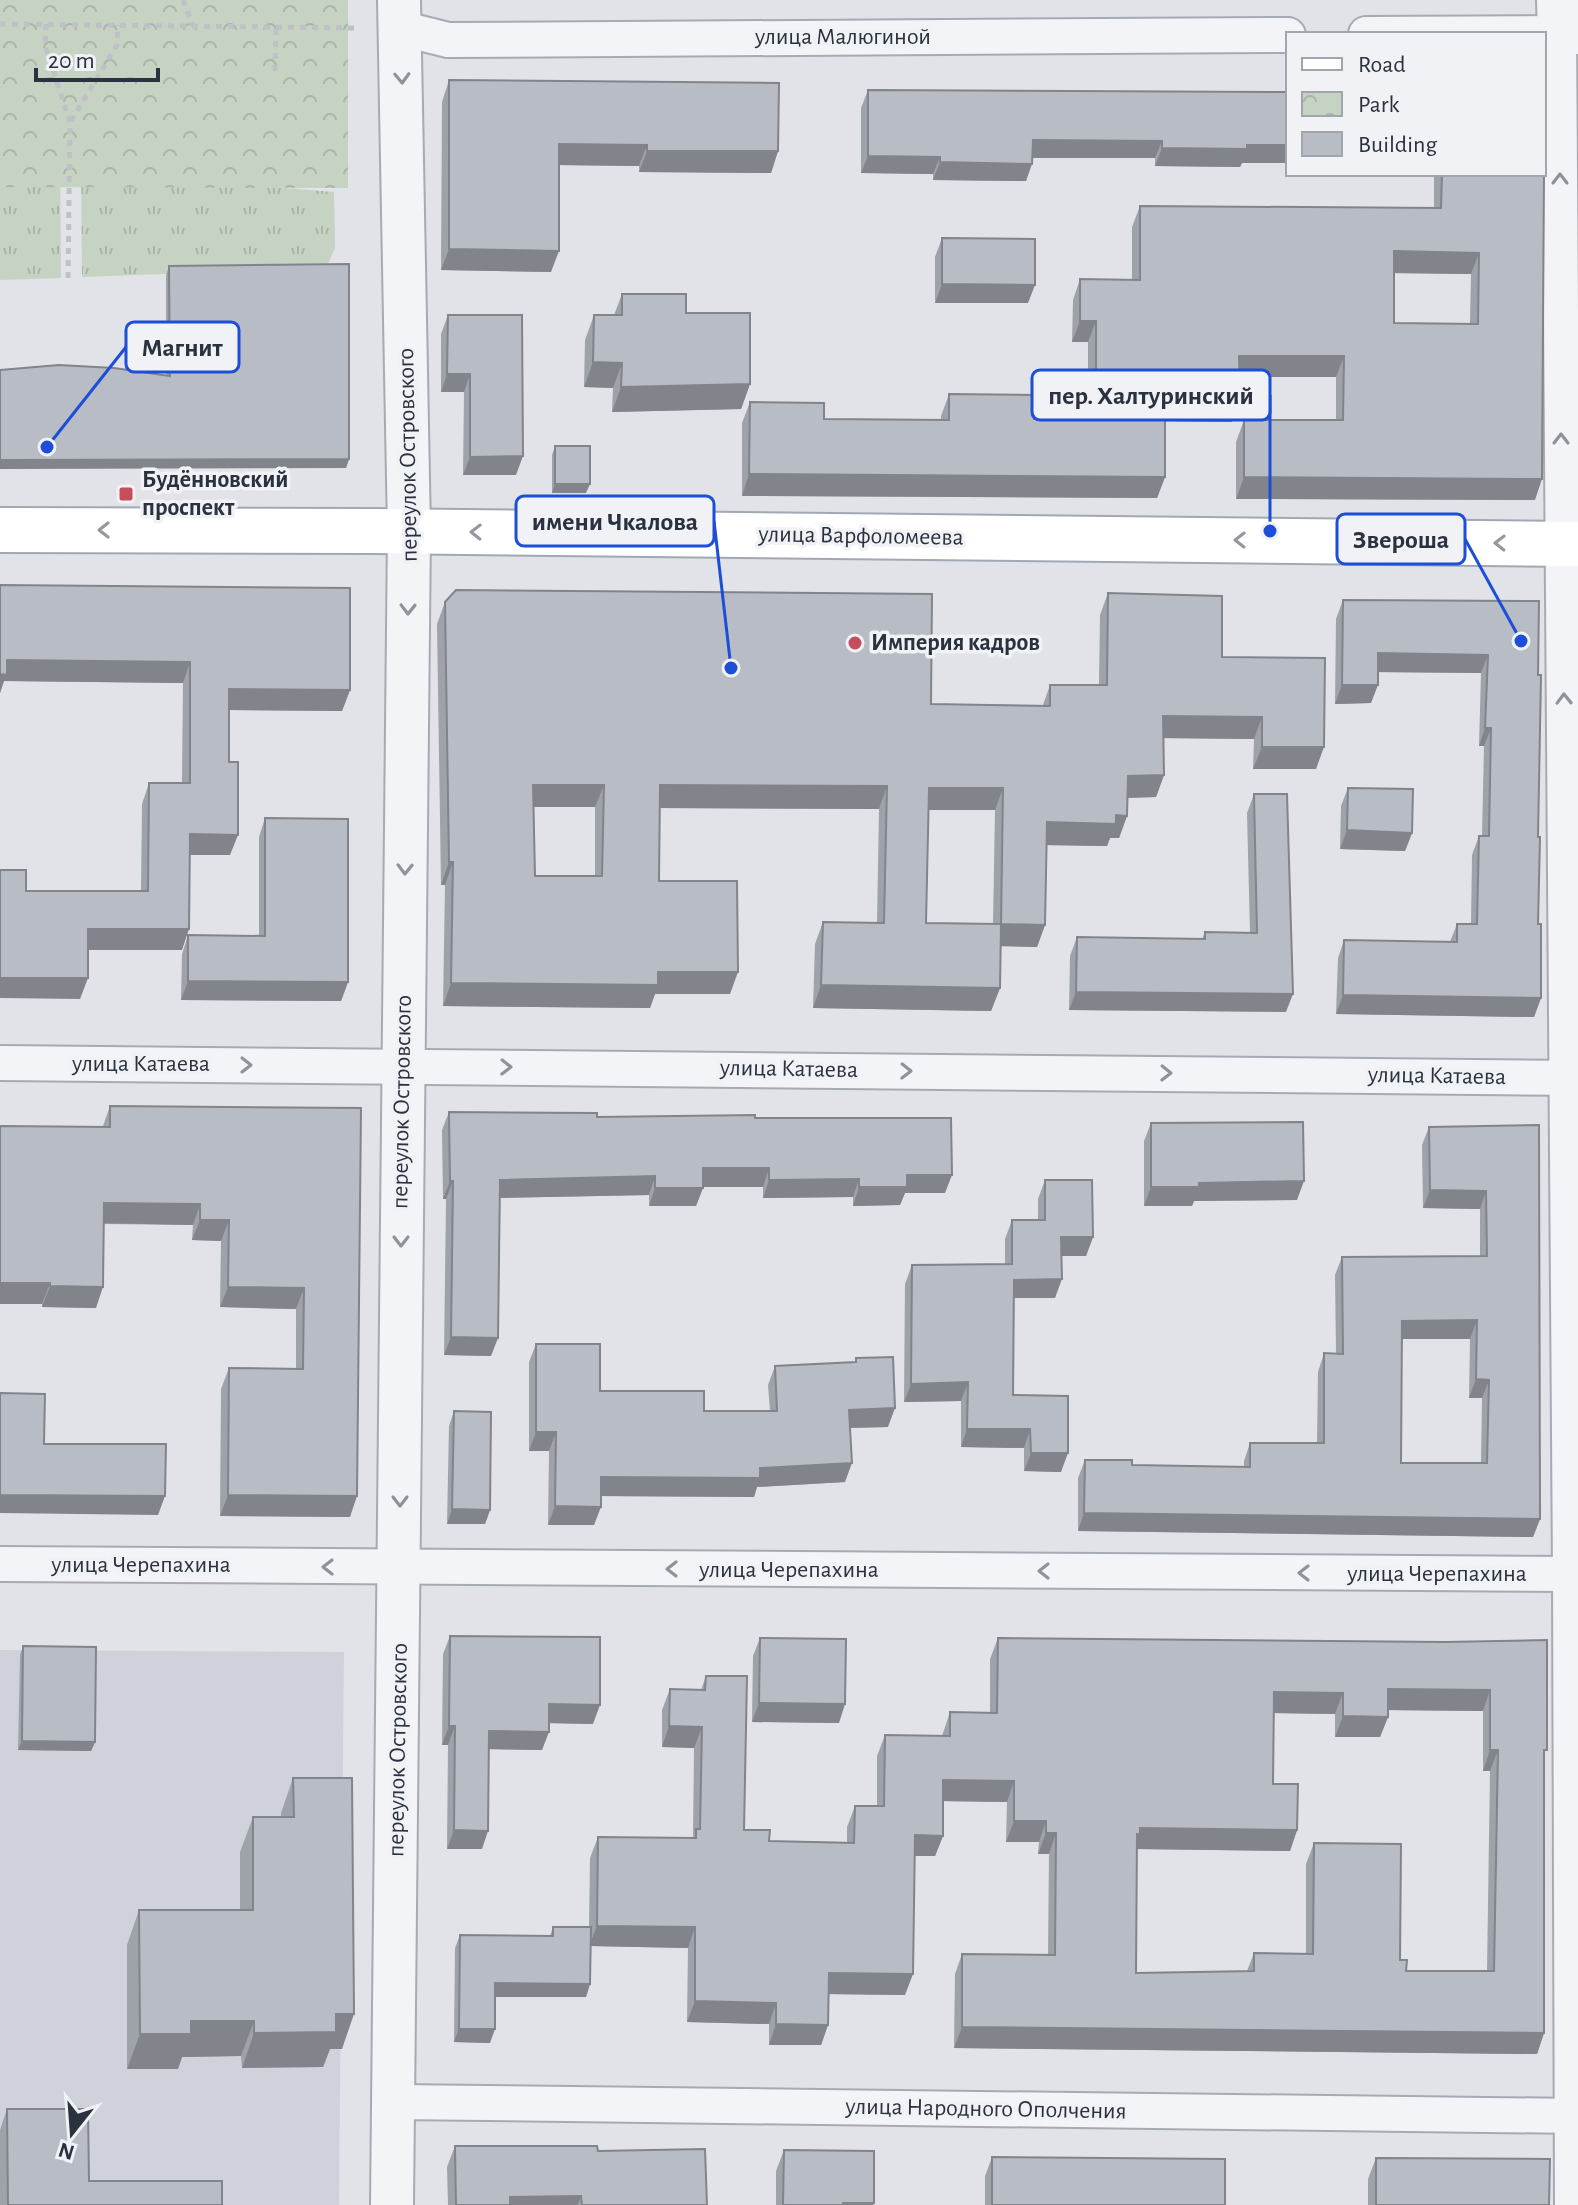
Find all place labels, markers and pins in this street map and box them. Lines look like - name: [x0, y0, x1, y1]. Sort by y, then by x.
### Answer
- callout: Магнит: [126, 322, 239, 372]
- callout: пер. Халтуринский: [1032, 370, 1270, 420]
- place label: Будённовский проспект: [142, 468, 288, 520]
- marker: Будённовский проспект: [117, 485, 135, 503]
- callout: имени Чкалова: [516, 496, 714, 546]
- callout: Звероша: [1337, 514, 1465, 564]
- place label: Империя кадров: [871, 631, 1040, 655]
- marker: Империя кадров: [846, 634, 864, 652]

